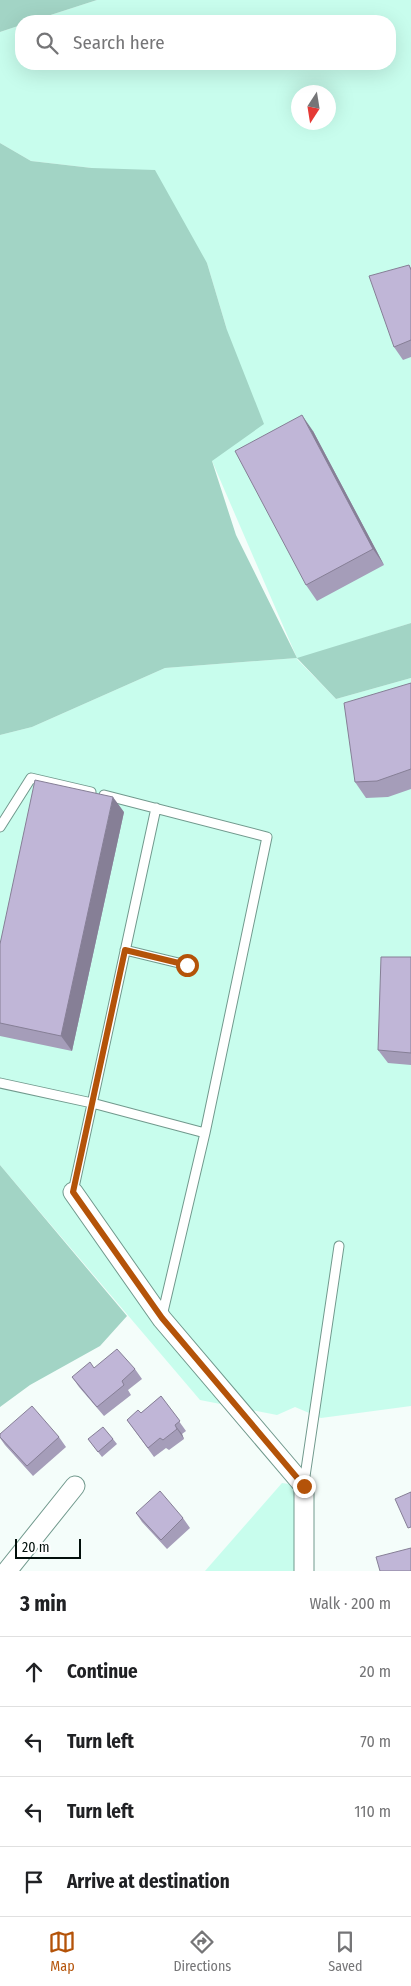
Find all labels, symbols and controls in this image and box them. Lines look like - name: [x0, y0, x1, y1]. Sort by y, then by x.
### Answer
- search box: [15, 15, 396, 70]
- icon: search: [33, 29, 61, 57]
- text: Search here: [73, 31, 165, 54]
- north arrow: [291, 85, 336, 130]
- route start: [176, 954, 199, 977]
- route end: [293, 1475, 316, 1498]
- scale bar: [15, 1536, 81, 1559]
- text: 20 m: [22, 1539, 50, 1556]
- text: 3 min: [20, 1591, 67, 1617]
- text: Walk · 200 m: [309, 1594, 391, 1613]
- icon: ahead: [20, 1658, 48, 1686]
- text: Continue: [67, 1660, 138, 1683]
- text: 20 m: [360, 1662, 391, 1681]
- icon: left: [20, 1728, 48, 1756]
- text: Turn left: [67, 1730, 134, 1753]
- text: 70 m: [360, 1732, 391, 1751]
- icon: left: [20, 1798, 48, 1826]
- text: Turn left: [67, 1800, 134, 1823]
- text: 110 m: [354, 1802, 391, 1821]
- icon: arrive: [20, 1868, 48, 1896]
- text: Arrive at destination: [67, 1870, 230, 1893]
- tab: Map: [48, 1928, 76, 1975]
- tab: Directions: [173, 1928, 231, 1975]
- tab: Saved: [328, 1928, 363, 1975]

